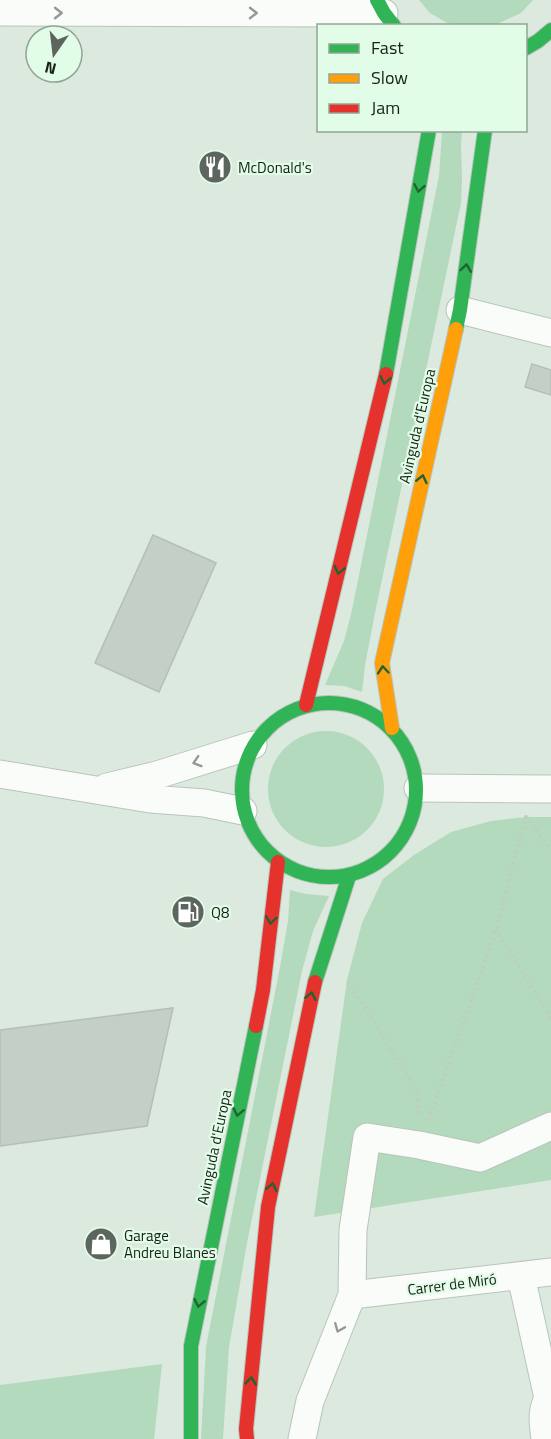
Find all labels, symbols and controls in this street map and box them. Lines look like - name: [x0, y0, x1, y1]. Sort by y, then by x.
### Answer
- one-way arrow: [54, 7, 63, 19]
- one-way arrow: [249, 7, 258, 19]
- north arrow: [24, 24, 84, 84]
- legend: [317, 24, 527, 132]
- text: Fast: [371, 34, 404, 61]
- text: N: [42, 56, 59, 82]
- text: Slow: [371, 64, 408, 91]
- text: Jam: [371, 94, 400, 121]
- restaurant icon: McDonald's: [197, 149, 233, 185]
- place label: McDonald's: [238, 156, 312, 179]
- one-way arrow: [413, 183, 426, 193]
- one-way arrow: [459, 263, 471, 272]
- street label: Avinguda d'Europa: [393, 366, 441, 486]
- one-way arrow: [379, 375, 392, 385]
- one-way arrow: [415, 475, 428, 485]
- one-way arrow: [334, 564, 347, 574]
- one-way arrow: [377, 665, 390, 674]
- one-way arrow: [192, 755, 203, 768]
- fuel station icon: Q8: [170, 894, 206, 930]
- place label: Q8: [211, 901, 229, 924]
- one-way arrow: [265, 916, 278, 925]
- one-way arrow: [304, 991, 317, 1001]
- street label: Avinguda d'Europa: [191, 1087, 238, 1207]
- one-way arrow: [232, 1107, 245, 1117]
- one-way arrow: [265, 1182, 278, 1192]
- place label: Garage Andreu Blanes: [124, 1224, 216, 1264]
- shop icon: Garage Andreu Blanes: [83, 1226, 119, 1262]
- street label: Carrer de Miró: [406, 1267, 498, 1301]
- one-way arrow: [193, 1298, 206, 1308]
- one-way arrow: [334, 1322, 346, 1333]
- one-way arrow: [244, 1376, 257, 1385]

